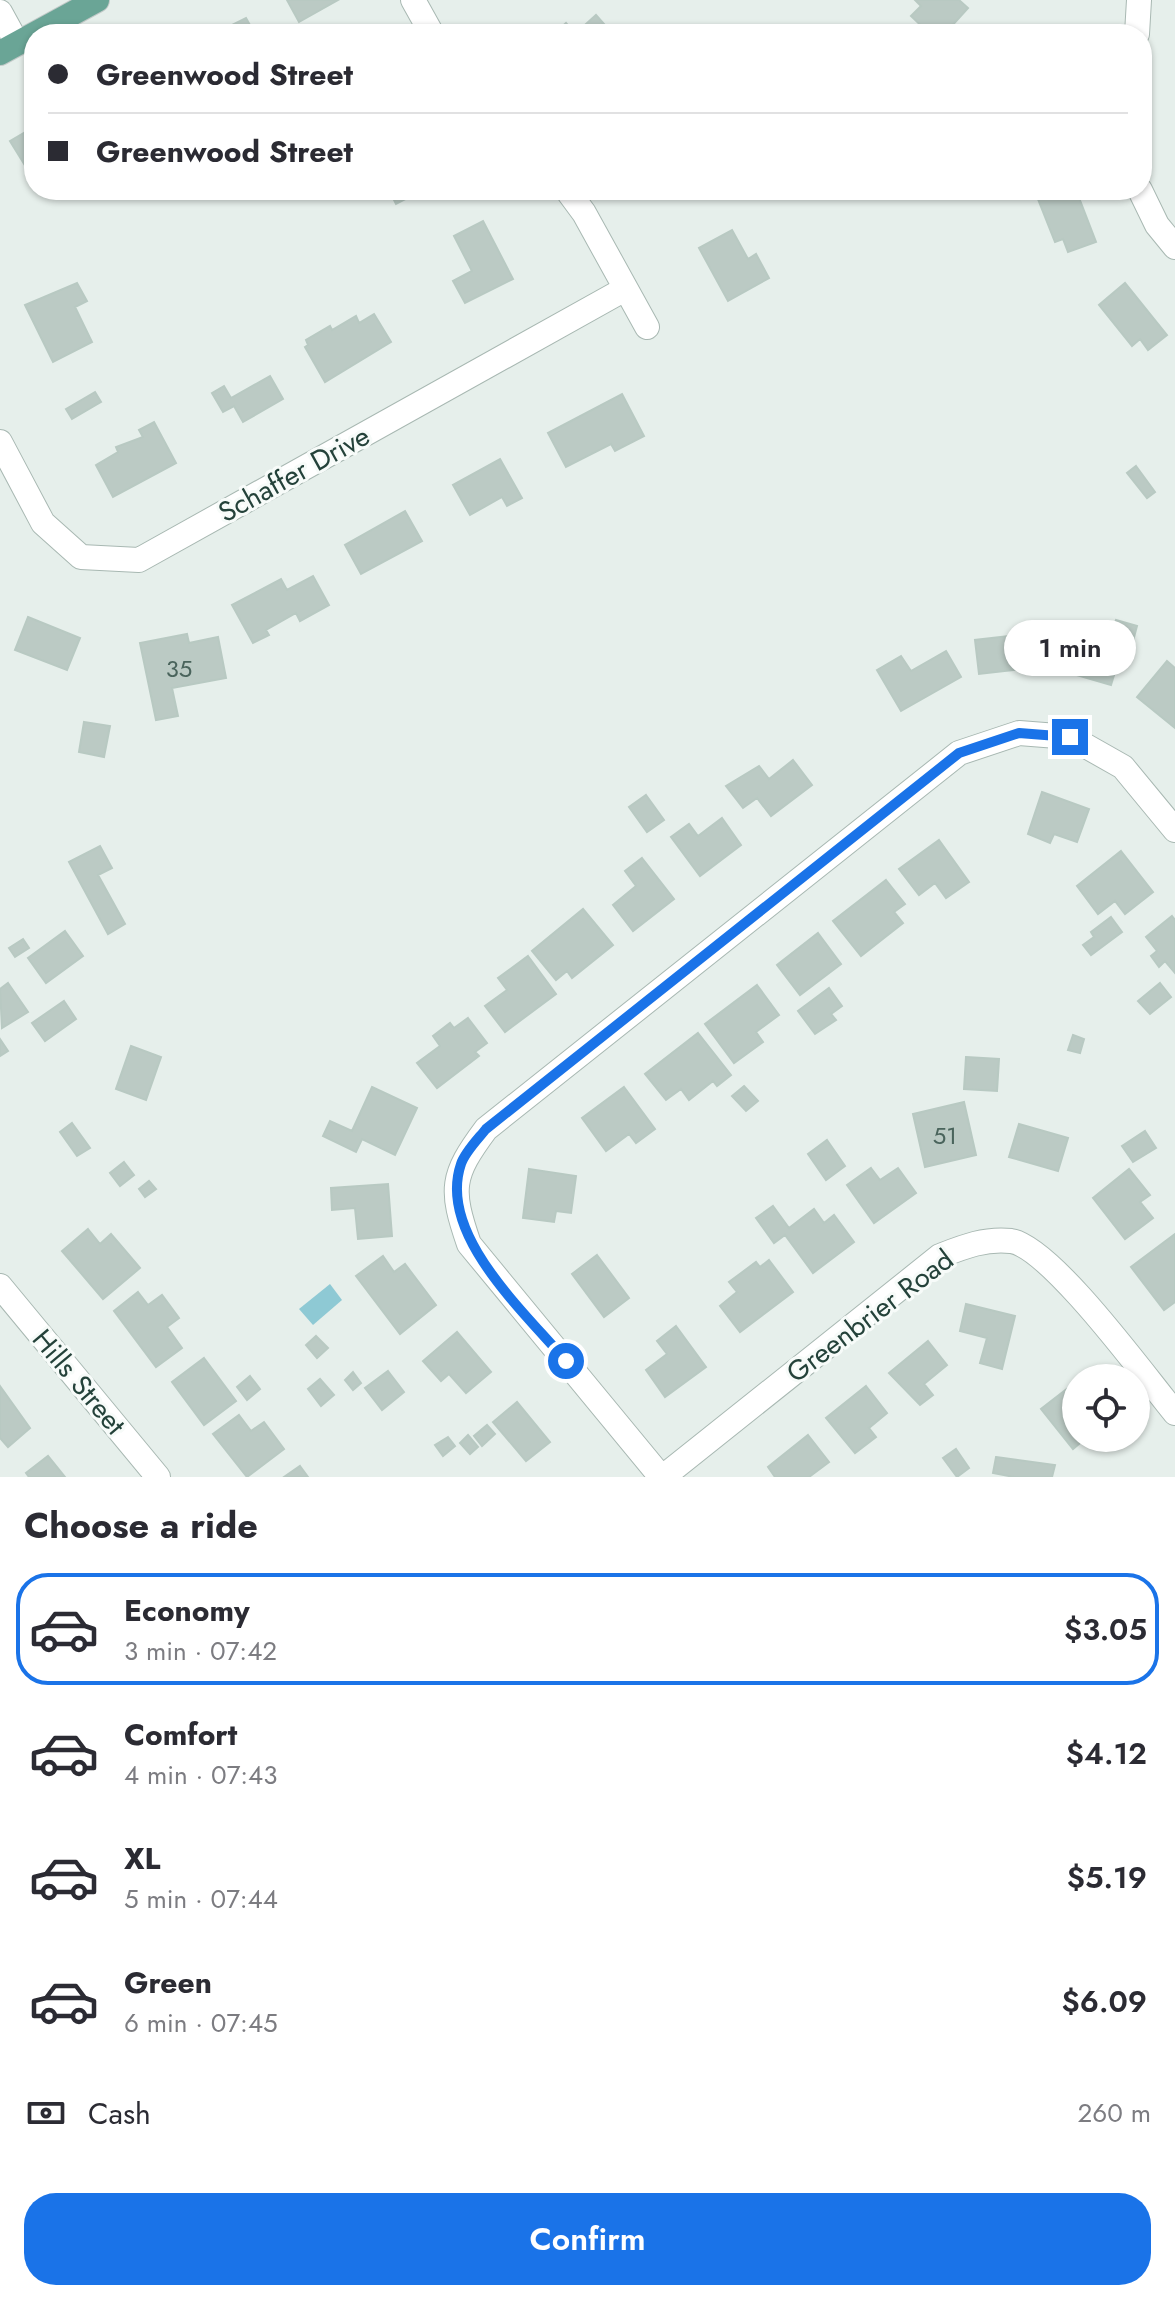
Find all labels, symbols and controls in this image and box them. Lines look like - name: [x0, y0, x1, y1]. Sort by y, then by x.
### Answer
- text: Greenwood Street: [96, 53, 353, 96]
- text: Greenwood Street: [96, 130, 353, 173]
- street label: Schaffer Drive: [211, 415, 377, 533]
- callout: 1 min: [1004, 621, 1136, 677]
- text: 1 min: [1038, 629, 1102, 667]
- house number: 35: [166, 651, 192, 686]
- route end: [1052, 719, 1088, 755]
- house number: 51: [933, 1118, 957, 1153]
- street label: Greenbrier Road: [778, 1239, 962, 1393]
- street label: Hills Street: [23, 1320, 136, 1444]
- route start: [548, 1343, 584, 1379]
- map controls: [1062, 1364, 1150, 1452]
- button: locate: [1062, 1364, 1150, 1452]
- text: Choose a ride: [24, 1499, 258, 1551]
- text: Economy: [124, 1589, 250, 1632]
- icon: car: [28, 1593, 100, 1665]
- text: $3.05: [1064, 1608, 1147, 1651]
- text: 3 min · 07:42: [124, 1632, 277, 1670]
- text: Comfort: [124, 1713, 237, 1756]
- icon: car: [28, 1717, 100, 1789]
- text: $4.12: [1066, 1732, 1147, 1775]
- text: 4 min · 07:43: [124, 1756, 277, 1794]
- text: XL: [124, 1837, 160, 1880]
- icon: car: [28, 1841, 100, 1913]
- text: $5.19: [1067, 1856, 1147, 1899]
- text: 5 min · 07:44: [124, 1880, 278, 1918]
- text: Green: [124, 1961, 212, 2004]
- icon: car: [28, 1965, 100, 2037]
- text: $6.09: [1062, 1980, 1147, 2023]
- text: 6 min · 07:45: [124, 2004, 278, 2042]
- icon: cash: [24, 2091, 68, 2135]
- text: Cash: [88, 2092, 151, 2135]
- text: 260 m: [1078, 2094, 1151, 2132]
- button: Confirm: [24, 2193, 1151, 2285]

